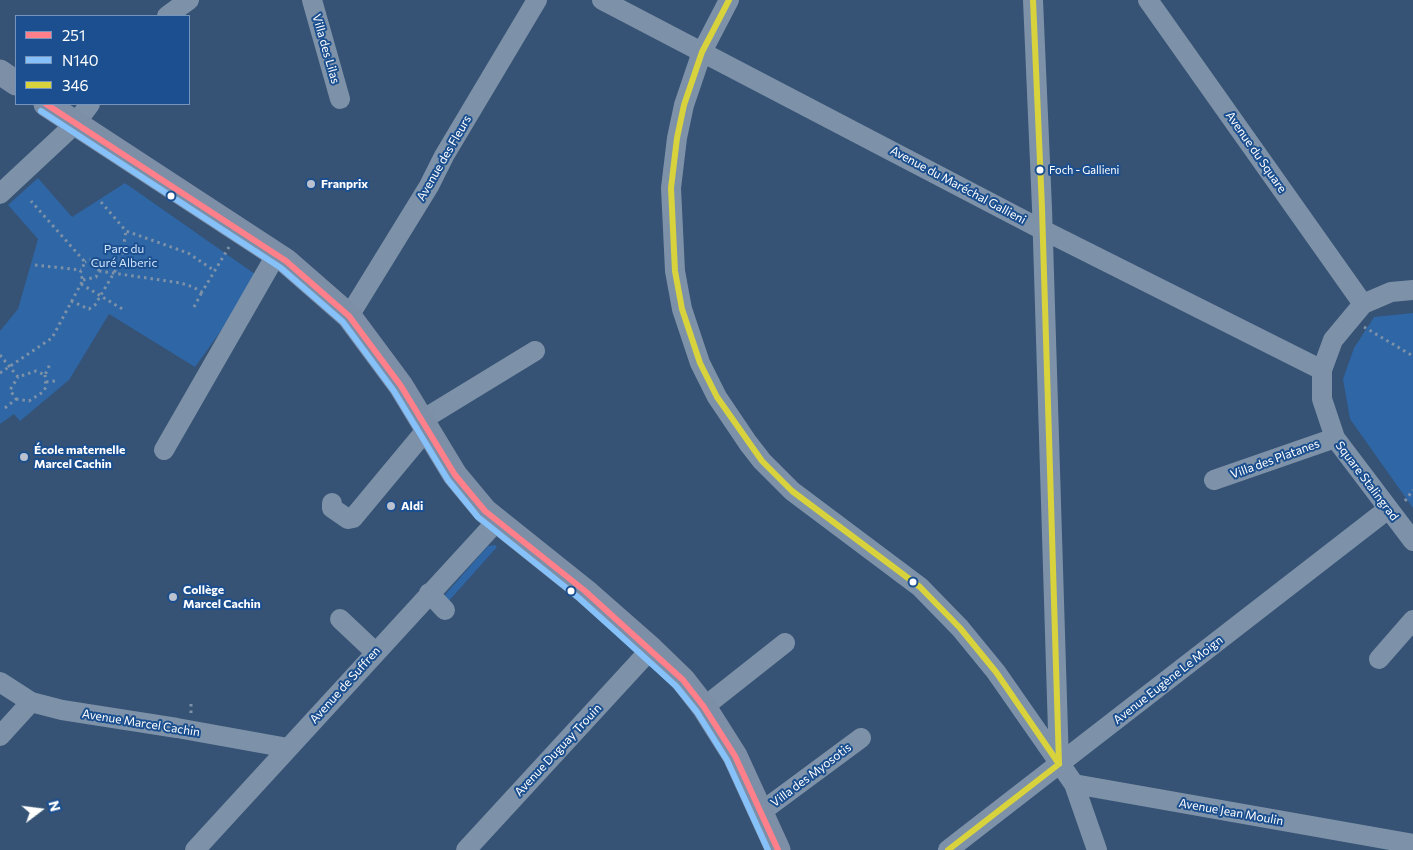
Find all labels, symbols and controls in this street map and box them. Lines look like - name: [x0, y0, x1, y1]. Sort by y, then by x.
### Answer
- street label: Villa des Lilas: [309, 13, 343, 85]
- legend: [15, 15, 190, 105]
- text: 251: [62, 26, 85, 44]
- text: N140: [62, 51, 99, 69]
- text: 346: [62, 76, 89, 94]
- street label: Avenue du Square: [1223, 108, 1289, 196]
- street label: Avenue des Fleurs: [414, 113, 474, 203]
- street label: Avenue du Maréchal Gallieni: [888, 143, 1028, 227]
- place label: Foch - Gallieni: [1049, 163, 1119, 177]
- marker: Foch - Gallieni: [1035, 165, 1045, 175]
- place label: Franprix: [321, 177, 368, 191]
- marker: Franprix: [305, 178, 317, 190]
- unlabelled marker: [166, 191, 176, 201]
- park label: Parc du Curé Alberic: [91, 242, 157, 270]
- street label: Villa des Platanes: [1229, 436, 1321, 482]
- street label: Square Stalingrad: [1332, 438, 1402, 524]
- place label: École maternelle Marcel Cachin: [34, 443, 125, 471]
- marker: École maternelle Marcel Cachin: [18, 451, 30, 463]
- place label: Aldi: [401, 499, 423, 513]
- marker: Aldi: [385, 500, 397, 512]
- unlabelled marker: [908, 577, 918, 587]
- place label: Collège Marcel Cachin: [183, 583, 261, 611]
- unlabelled marker: [566, 586, 576, 596]
- marker: Collège Marcel Cachin: [167, 591, 179, 603]
- street label: Avenue Eugène Le Moign: [1110, 633, 1226, 727]
- street label: Avenue de Suffren: [307, 644, 383, 726]
- street label: Avenue Duguay Trouin: [512, 701, 604, 799]
- street label: Avenue Marcel Cachin: [81, 707, 201, 739]
- street label: Villa des Myosotis: [768, 740, 854, 810]
- north arrow: [15, 785, 65, 835]
- street label: Avenue Jean Moulin: [1178, 796, 1284, 828]
- text: N: [45, 799, 65, 813]

